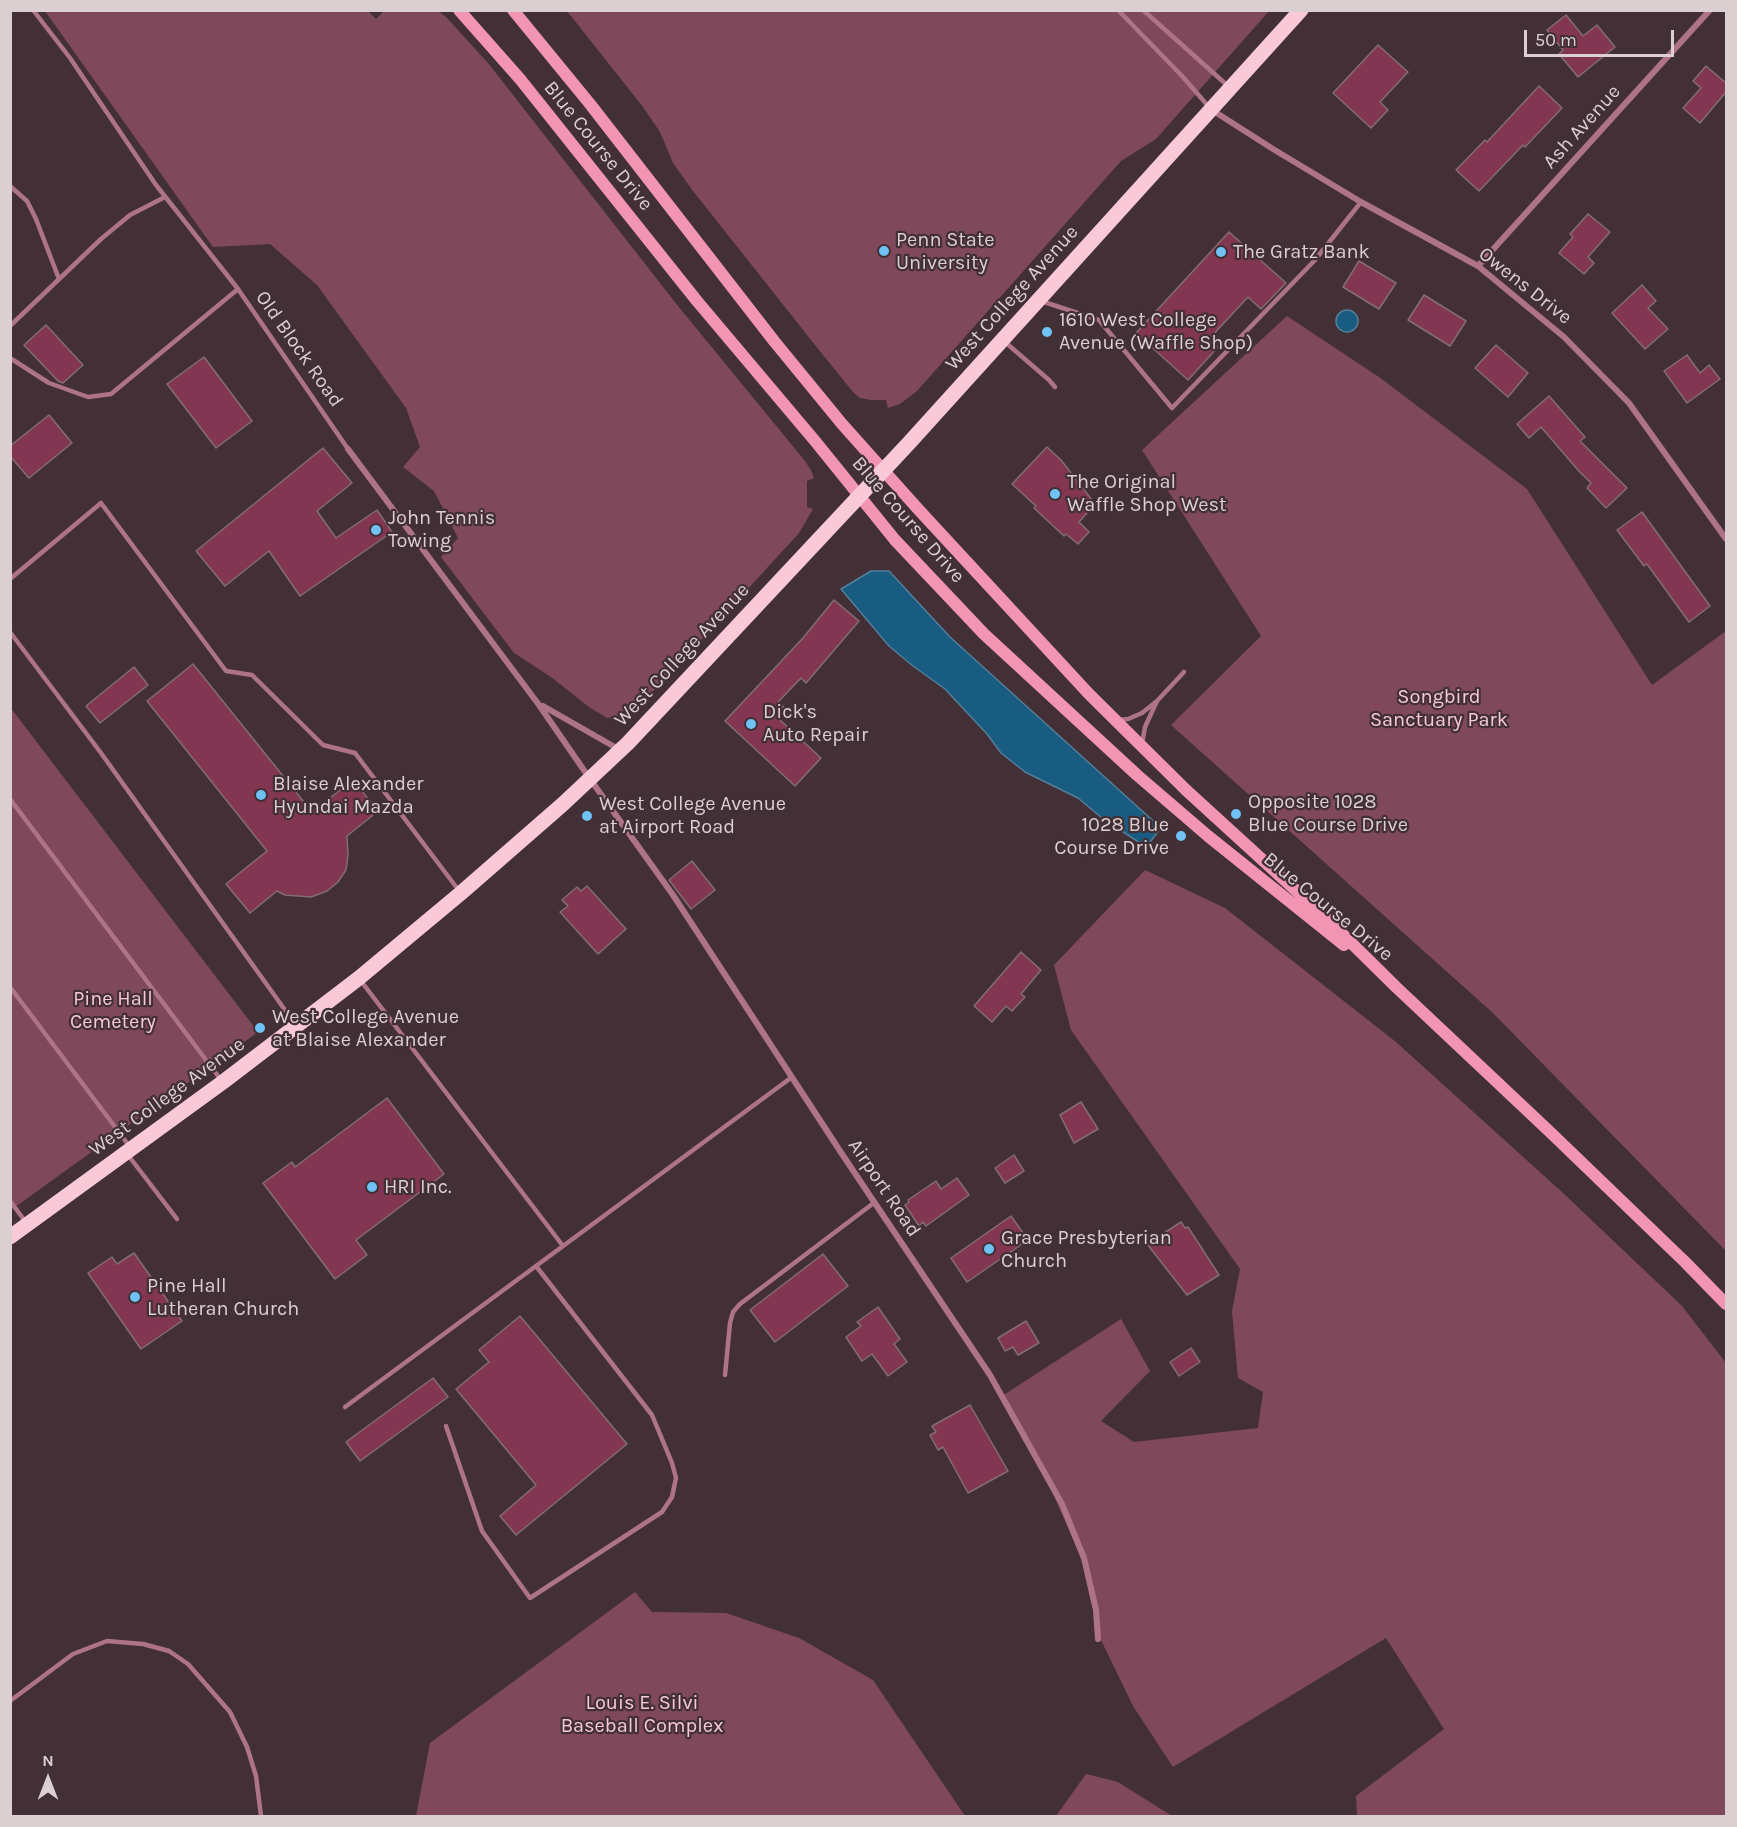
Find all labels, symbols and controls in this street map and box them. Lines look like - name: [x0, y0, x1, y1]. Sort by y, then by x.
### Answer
- scale bar: [1527, 18, 1677, 56]
- text: 50 m: [1535, 29, 1577, 51]
- street label: Blue Course Drive: [538, 76, 658, 216]
- street label: Ash Avenue: [1538, 80, 1626, 174]
- street label: West College Avenue: [940, 220, 1084, 376]
- place label: Penn State University: [896, 228, 995, 275]
- place label: The Gratz Bank: [1233, 240, 1370, 264]
- street label: Owens Drive: [1474, 242, 1576, 330]
- marker: Penn State University: [877, 244, 891, 258]
- marker: The Gratz Bank: [1214, 245, 1228, 259]
- street label: Old Block Road: [250, 286, 348, 412]
- place label: 1610 West College Avenue (Waffle Shop): [1059, 308, 1253, 355]
- marker: 1610 West College Avenue (Waffle Shop): [1040, 325, 1054, 339]
- street label: Blue Course Drive: [846, 452, 970, 588]
- place label: The Original Waffle Shop West: [1067, 470, 1227, 517]
- marker: The Original Waffle Shop West: [1048, 487, 1062, 501]
- place label: John Tennis Towing: [388, 506, 495, 553]
- marker: John Tennis Towing: [369, 523, 383, 537]
- street label: West College Avenue: [609, 578, 755, 732]
- park label: Songbird Sanctuary Park: [1370, 685, 1508, 732]
- place label: Dick's Auto Repair: [763, 700, 868, 747]
- marker: Dick's Auto Repair: [744, 717, 758, 731]
- place label: Blaise Alexander Hyundai Mazda: [273, 772, 424, 819]
- marker: Blaise Alexander Hyundai Mazda: [254, 788, 268, 802]
- place label: Opposite 1028 Blue Course Drive: [1248, 790, 1408, 837]
- place label: West College Avenue at Airport Road: [599, 792, 786, 839]
- marker: Opposite 1028 Blue Course Drive: [1229, 807, 1243, 821]
- marker: West College Avenue at Airport Road: [580, 809, 594, 823]
- place label: 1028 Blue Course Drive: [1054, 813, 1169, 860]
- marker: 1028 Blue Course Drive: [1174, 829, 1188, 843]
- street label: Blue Course Drive: [1258, 847, 1398, 967]
- park label: Pine Hall Cemetery: [70, 987, 156, 1034]
- place label: West College Avenue at Blaise Alexander: [272, 1005, 459, 1052]
- marker: West College Avenue at Blaise Alexander: [253, 1021, 267, 1035]
- street label: West College Avenue: [84, 1032, 250, 1162]
- street label: Airport Road: [843, 1135, 925, 1241]
- place label: HRI Inc.: [384, 1175, 452, 1199]
- marker: HRI Inc.: [365, 1180, 379, 1194]
- place label: Grace Presbyterian Church: [1001, 1226, 1172, 1273]
- marker: Grace Presbyterian Church: [982, 1242, 996, 1256]
- place label: Pine Hall Lutheran Church: [147, 1274, 299, 1321]
- marker: Pine Hall Lutheran Church: [128, 1290, 142, 1304]
- park label: Louis E. Silvi Baseball Complex: [561, 1691, 723, 1738]
- north arrow: [18, 1749, 78, 1809]
- text: N: [42, 1751, 54, 1770]

